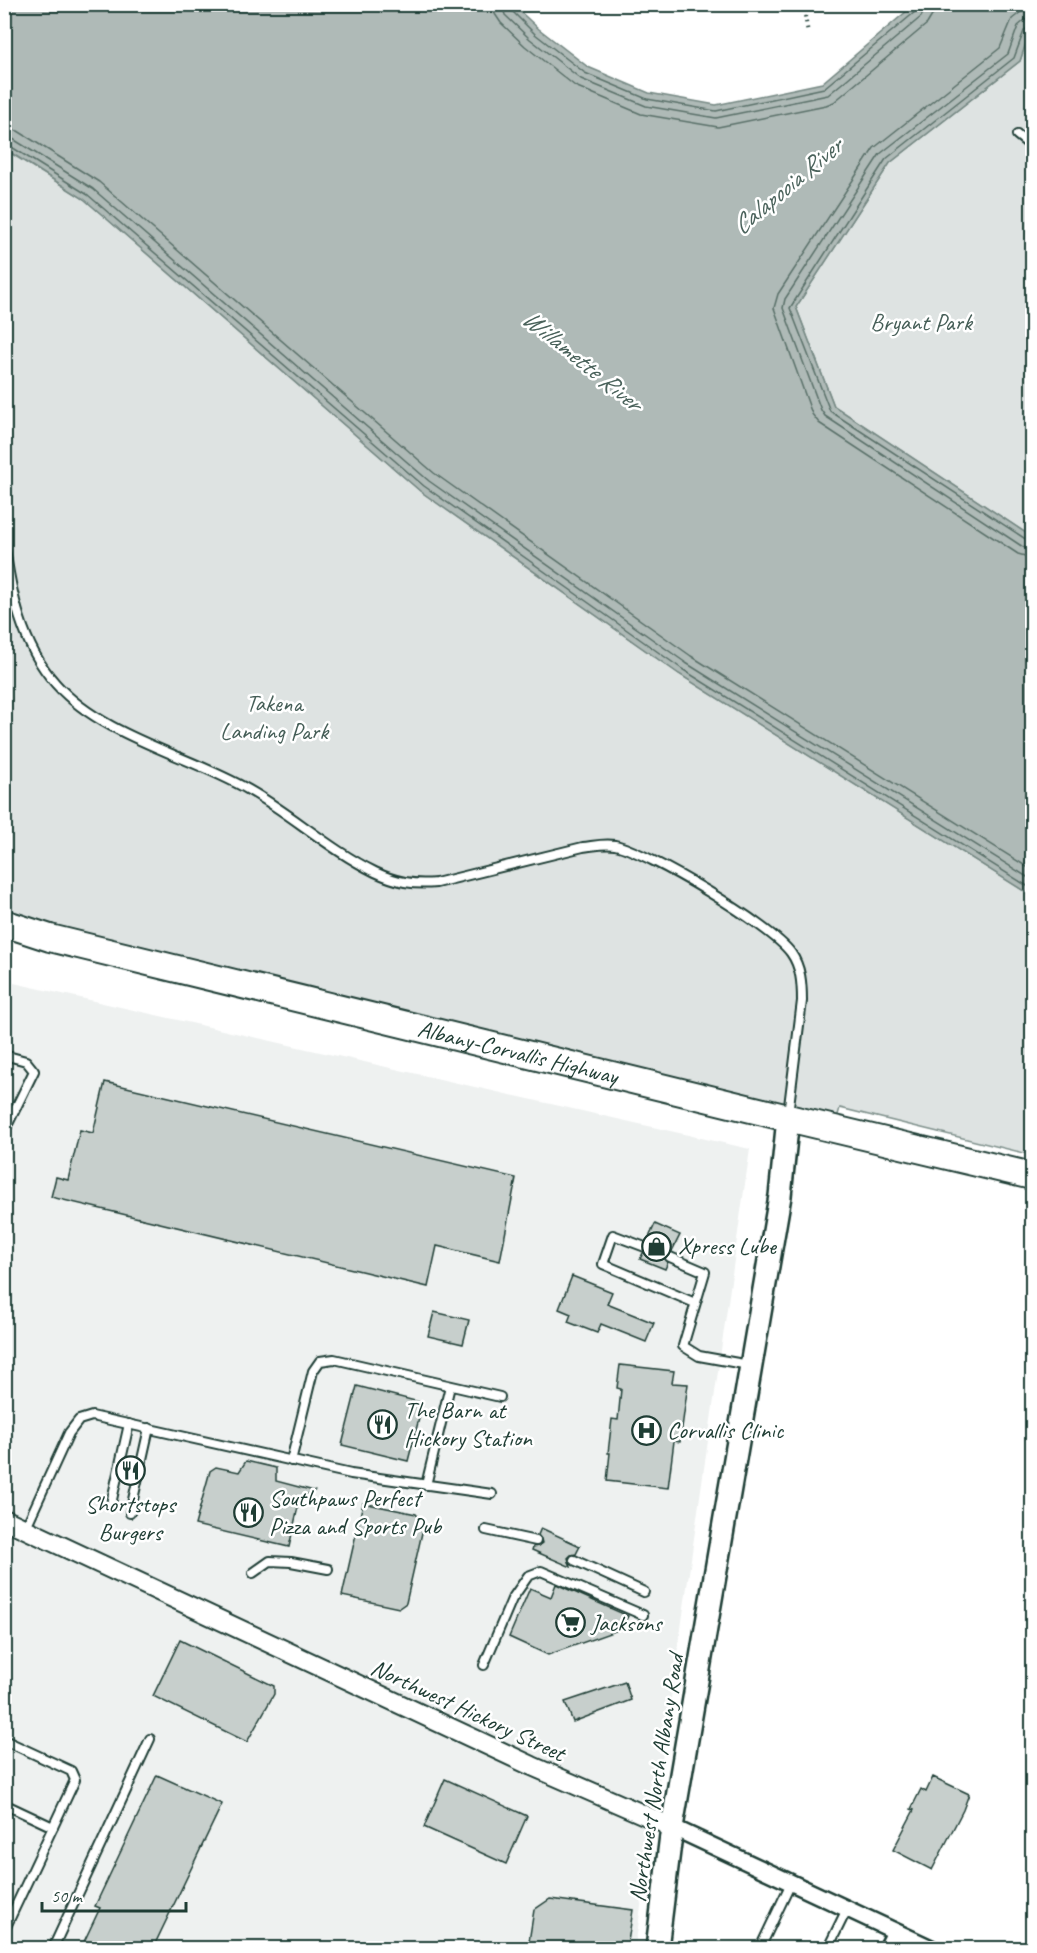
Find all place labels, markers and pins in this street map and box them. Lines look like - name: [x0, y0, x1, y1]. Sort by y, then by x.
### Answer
- shop icon: Xpress Lube: [641, 1230, 673, 1262]
- place label: Xpress Lube: [678, 1231, 778, 1261]
- place label: The Barn at Hickory Station: [404, 1395, 533, 1453]
- restaurant icon: The Barn at Hickory Station: [367, 1408, 399, 1440]
- hospital icon: Corvallis Clinic: [630, 1414, 662, 1446]
- place label: Corvallis Clinic: [667, 1415, 785, 1445]
- restaurant icon: Shortstops Burgers: [114, 1455, 146, 1487]
- place label: Southpaws Perfect Pizza and Sports Pub: [269, 1483, 443, 1541]
- place label: Shortstops Burgers: [85, 1489, 178, 1547]
- restaurant icon: Southpaws Perfect Pizza and Sports Pub: [232, 1496, 264, 1528]
- supermarket icon: Jacksons: [554, 1607, 586, 1639]
- place label: Jacksons: [590, 1608, 663, 1638]

